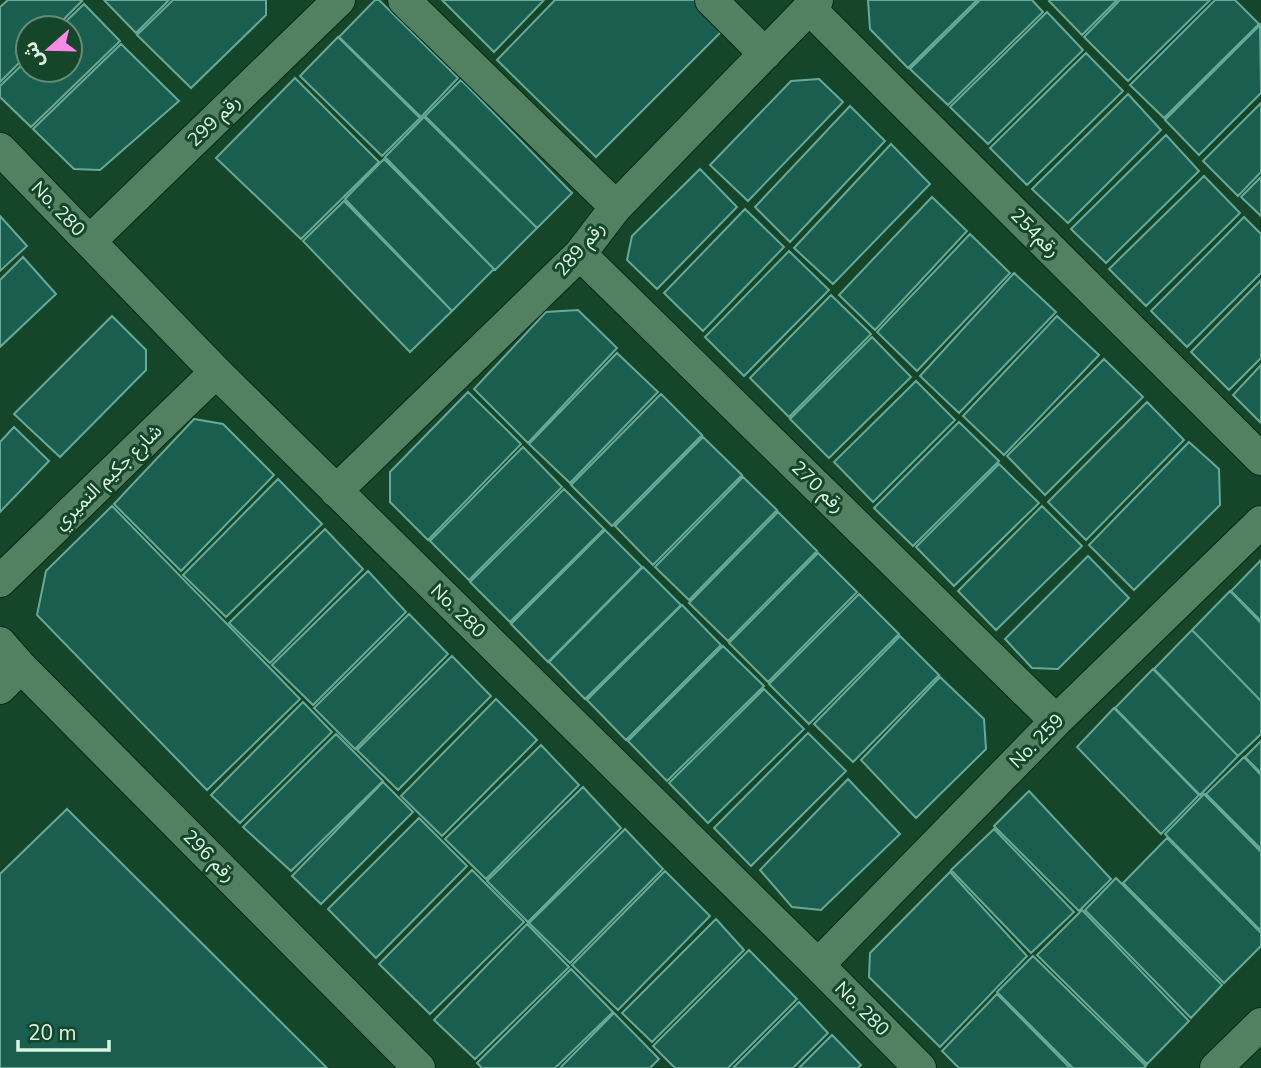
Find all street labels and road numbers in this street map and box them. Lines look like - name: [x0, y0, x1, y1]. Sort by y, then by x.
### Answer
- street label: رقم 299: [182, 89, 247, 154]
- street label: No. 280: [25, 176, 91, 242]
- street label: رقم254: [1004, 203, 1065, 264]
- street label: رقم 289: [549, 216, 612, 283]
- street label: شارع جكيم النميري: [48, 419, 169, 536]
- street label: رقم 270: [785, 455, 850, 520]
- street label: No. 280: [425, 578, 491, 644]
- street label: No. 259: [1004, 708, 1070, 774]
- street label: رقم 296: [176, 824, 241, 889]
- street label: No. 280: [829, 976, 895, 1042]

